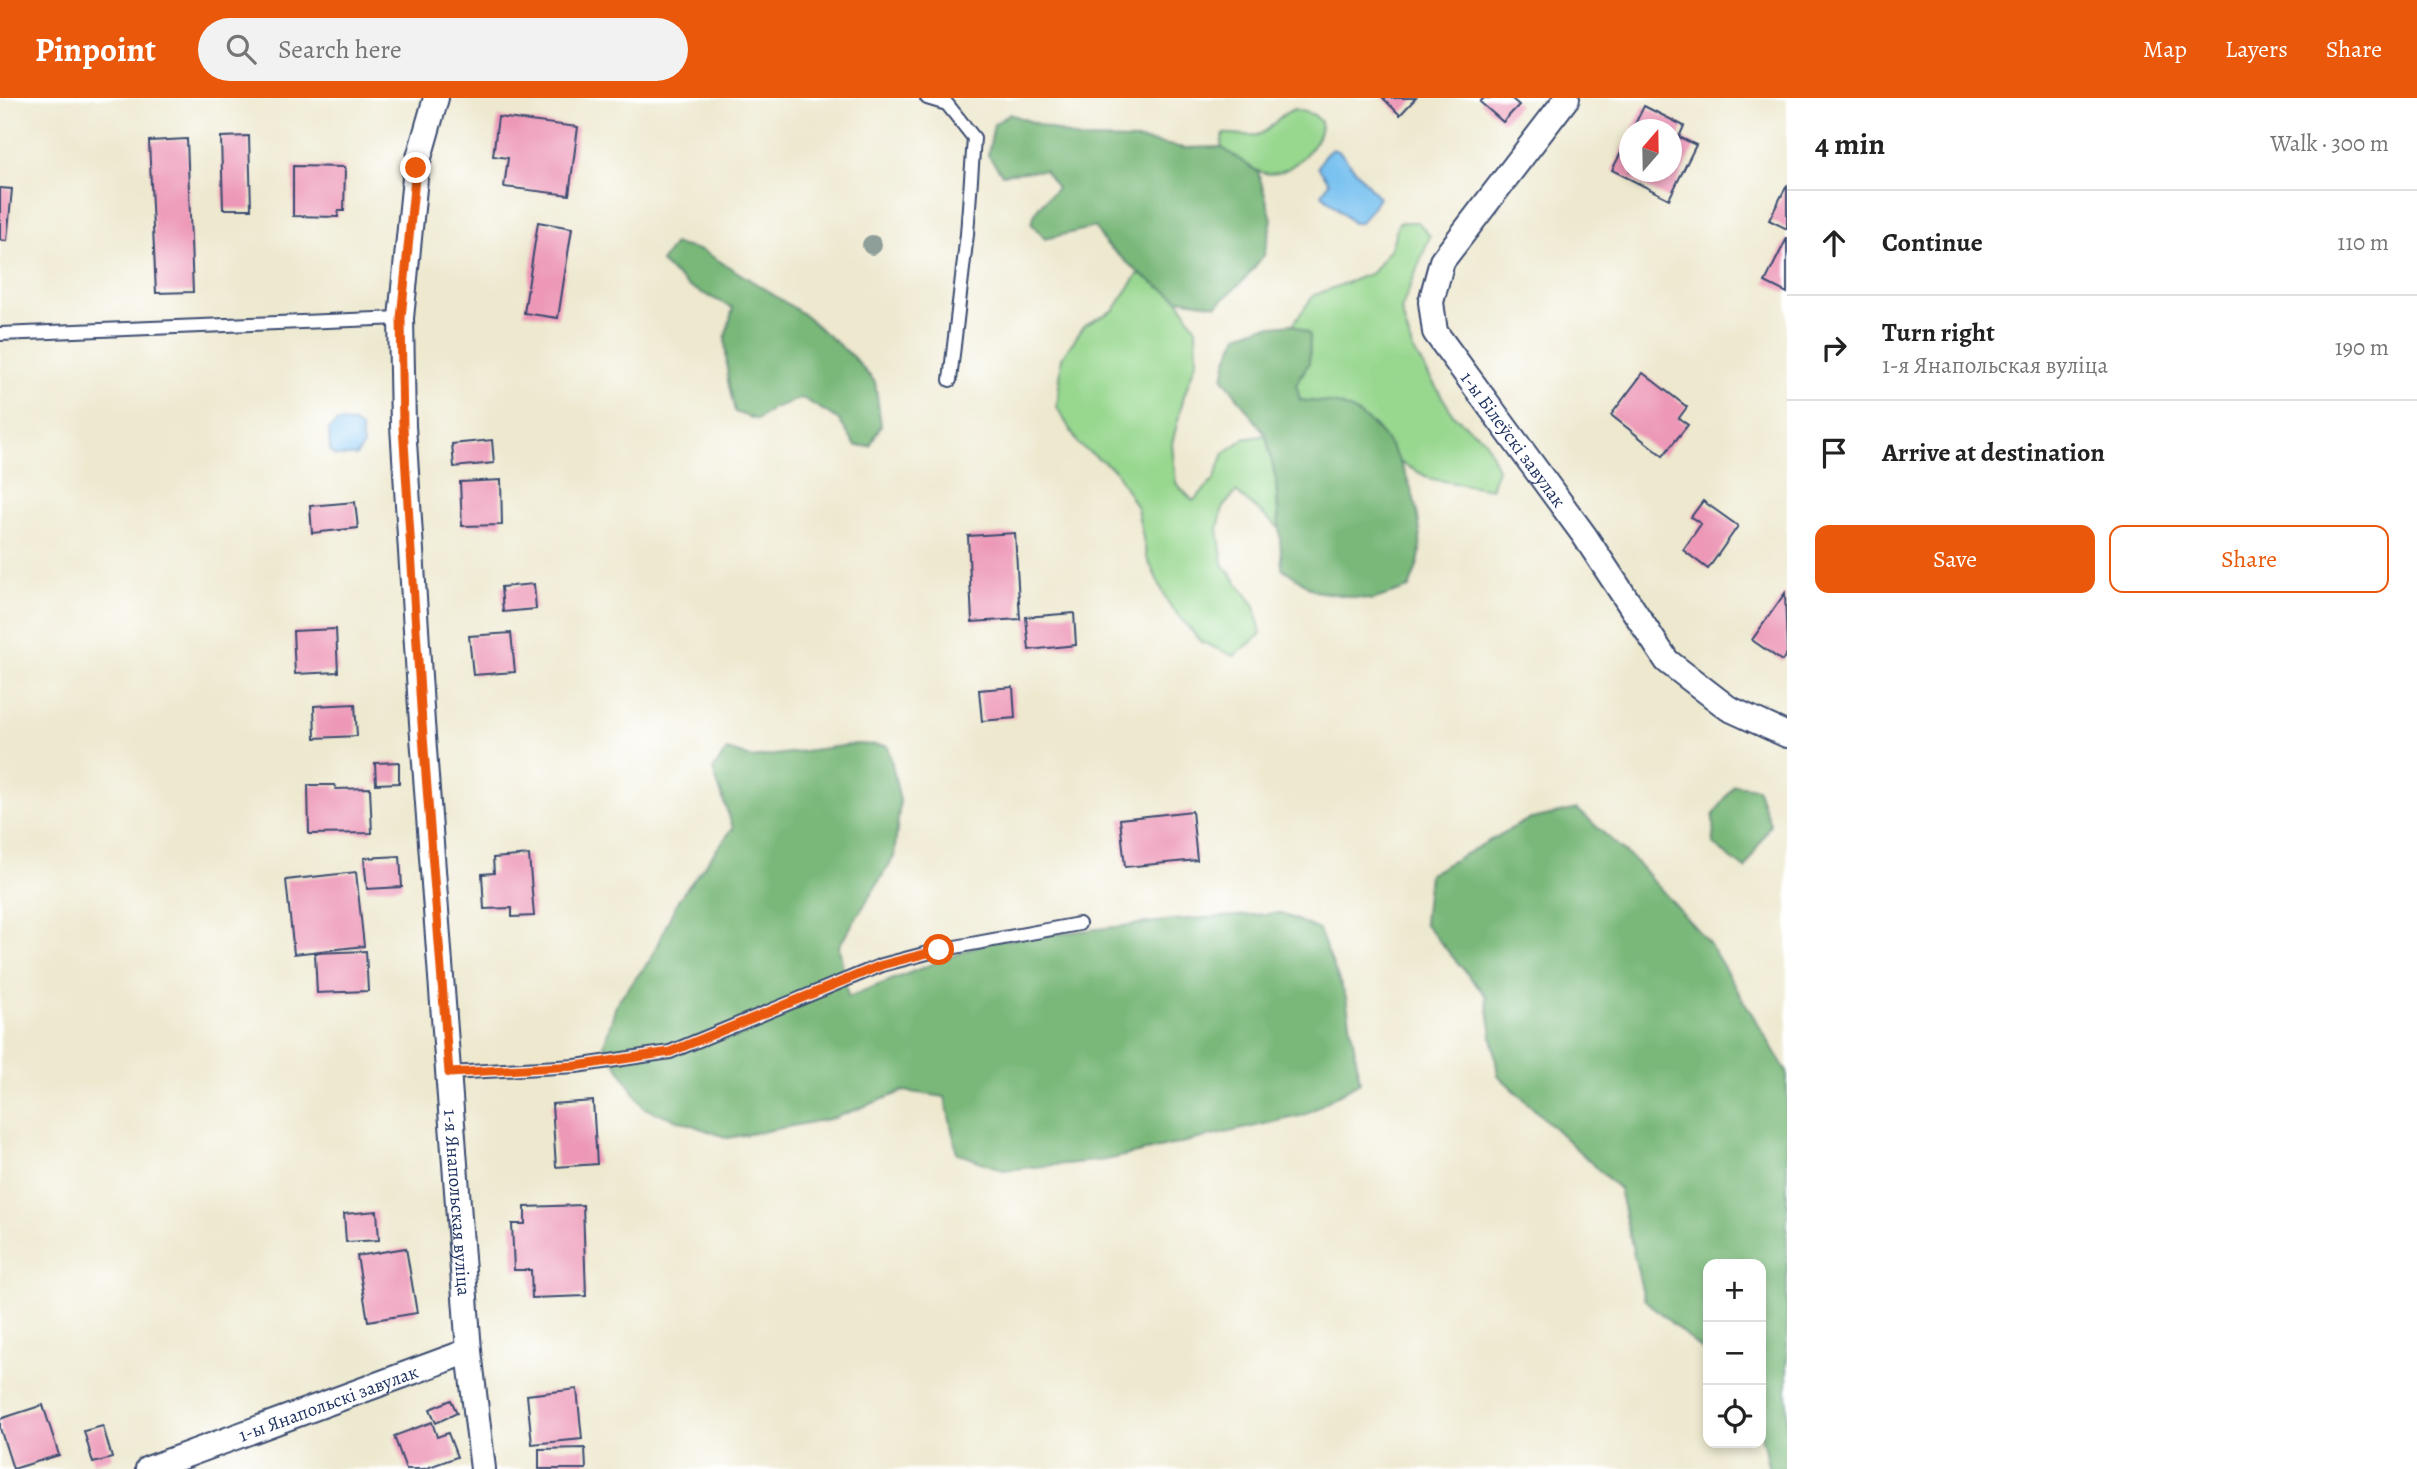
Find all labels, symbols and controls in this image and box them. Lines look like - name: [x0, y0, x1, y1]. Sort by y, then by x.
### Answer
- search box: [198, 18, 688, 81]
- text: Pinpoint: [35, 27, 156, 72]
- icon: search: [222, 30, 260, 68]
- text: Search here: [278, 32, 402, 67]
- text: Map: [2143, 33, 2187, 65]
- text: Layers: [2225, 33, 2288, 65]
- text: Share: [2326, 33, 2382, 65]
- north arrow: [1619, 119, 1682, 182]
- text: 4 min: [1815, 124, 1885, 164]
- text: Walk · 300 m: [2270, 128, 2389, 159]
- route end: [400, 152, 431, 183]
- icon: ahead: [1815, 224, 1853, 262]
- text: Continue: [1882, 225, 1983, 260]
- text: 110 m: [2337, 227, 2389, 258]
- text: Turn right: [1882, 315, 1995, 350]
- icon: right: [1815, 329, 1853, 367]
- text: 190 m: [2335, 332, 2389, 363]
- text: 1-я Янапольская вуліца: [1882, 350, 2108, 381]
- street label: 1-ы Білеўскі завулак: [1454, 366, 1572, 513]
- icon: arrive: [1815, 434, 1853, 472]
- text: Arrive at destination: [1882, 435, 2105, 470]
- button: Save: [1815, 525, 2095, 593]
- button: Share: [2109, 525, 2389, 593]
- route start: [923, 934, 954, 965]
- street label: 1-я Янапольская вуліца: [437, 1108, 477, 1297]
- map controls: [1703, 1259, 1766, 1448]
- button: +: [1703, 1259, 1766, 1322]
- button: −: [1703, 1322, 1766, 1385]
- street label: 1-ы Янапольскі завулак: [235, 1359, 422, 1449]
- button: locate: [1703, 1385, 1766, 1448]

